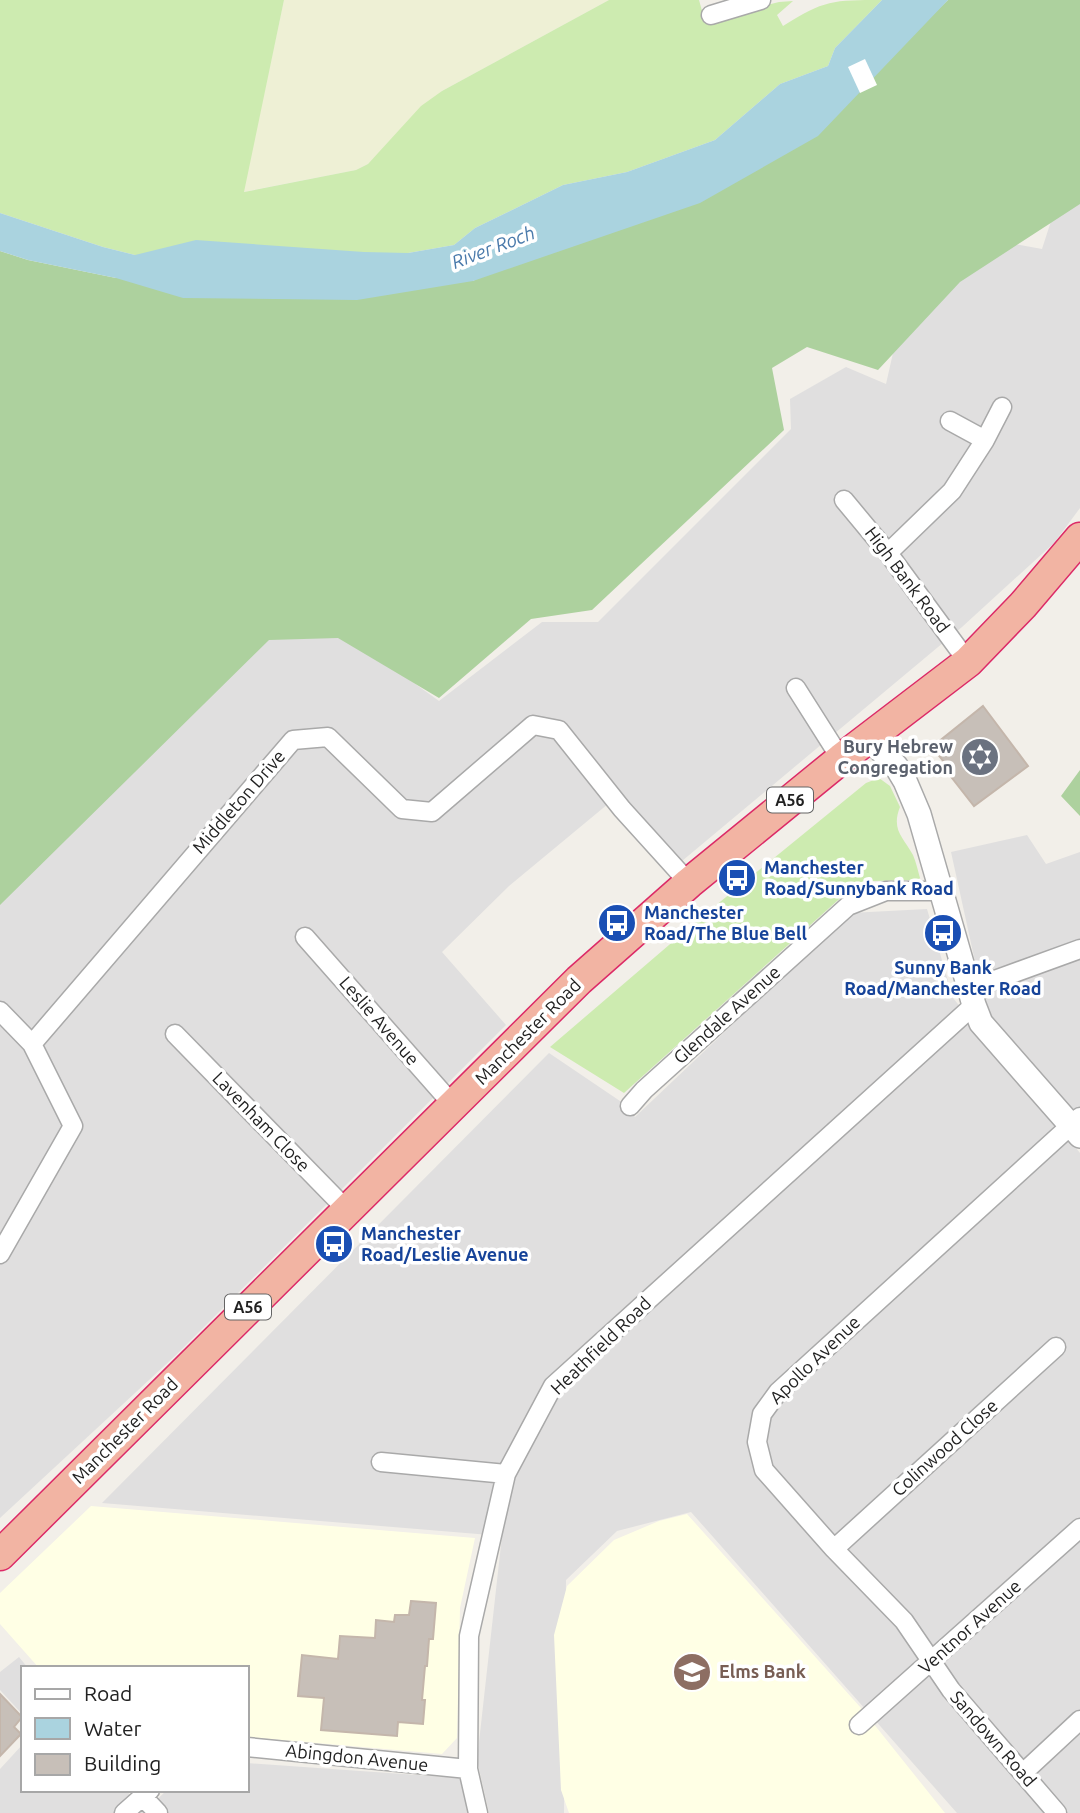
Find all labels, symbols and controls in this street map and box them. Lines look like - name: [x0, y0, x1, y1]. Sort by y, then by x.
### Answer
- water label: River Roch: [448, 221, 538, 273]
- street label: High Bank Road: [861, 523, 954, 636]
- place label: Bury Hebrew Congregation: [838, 736, 953, 777]
- synagogue icon: Bury Hebrew Congregation: [959, 736, 1001, 778]
- street label: Middleton Drive: [188, 746, 289, 857]
- road number: A56: [767, 788, 813, 813]
- bus stop icon: Manchester Road/Sunnybank Road: [716, 857, 758, 899]
- place label: Manchester Road/Sunnybank Road: [764, 857, 954, 898]
- bus stop icon: Manchester Road/The Blue Bell: [596, 902, 638, 944]
- place label: Manchester Road/The Blue Bell: [644, 902, 807, 943]
- bus stop icon: Sunny Bank Road/Manchester Road: [922, 912, 964, 954]
- place label: Sunny Bank Road/Manchester Road: [844, 957, 1042, 998]
- street label: Glendale Avenue: [669, 961, 784, 1067]
- street label: Leslie Avenue: [336, 972, 424, 1069]
- street label: Manchester Road: [470, 974, 584, 1088]
- street label: Lavenham Close: [209, 1067, 314, 1175]
- bus stop icon: Manchester Road/Leslie Avenue: [313, 1223, 355, 1265]
- place label: Manchester Road/Leslie Avenue: [361, 1223, 529, 1264]
- street label: Heathfield Road: [546, 1293, 654, 1398]
- road number: A56: [225, 1294, 271, 1320]
- street label: Apollo Avenue: [765, 1311, 864, 1407]
- street label: Manchester Road: [67, 1373, 181, 1487]
- street label: Colinwood Close: [888, 1395, 1001, 1500]
- street label: Ventnor Avenue: [914, 1575, 1025, 1677]
- school or university icon: Elms Bank: [671, 1651, 713, 1693]
- place label: Elms Bank: [719, 1661, 806, 1681]
- legend: [21, 1666, 248, 1792]
- text: Road: [84, 1681, 132, 1705]
- street label: Sandown Road: [947, 1687, 1041, 1790]
- text: Water: [84, 1716, 142, 1740]
- street label: Abingdon Avenue: [285, 1740, 429, 1774]
- text: Building: [84, 1751, 161, 1775]

